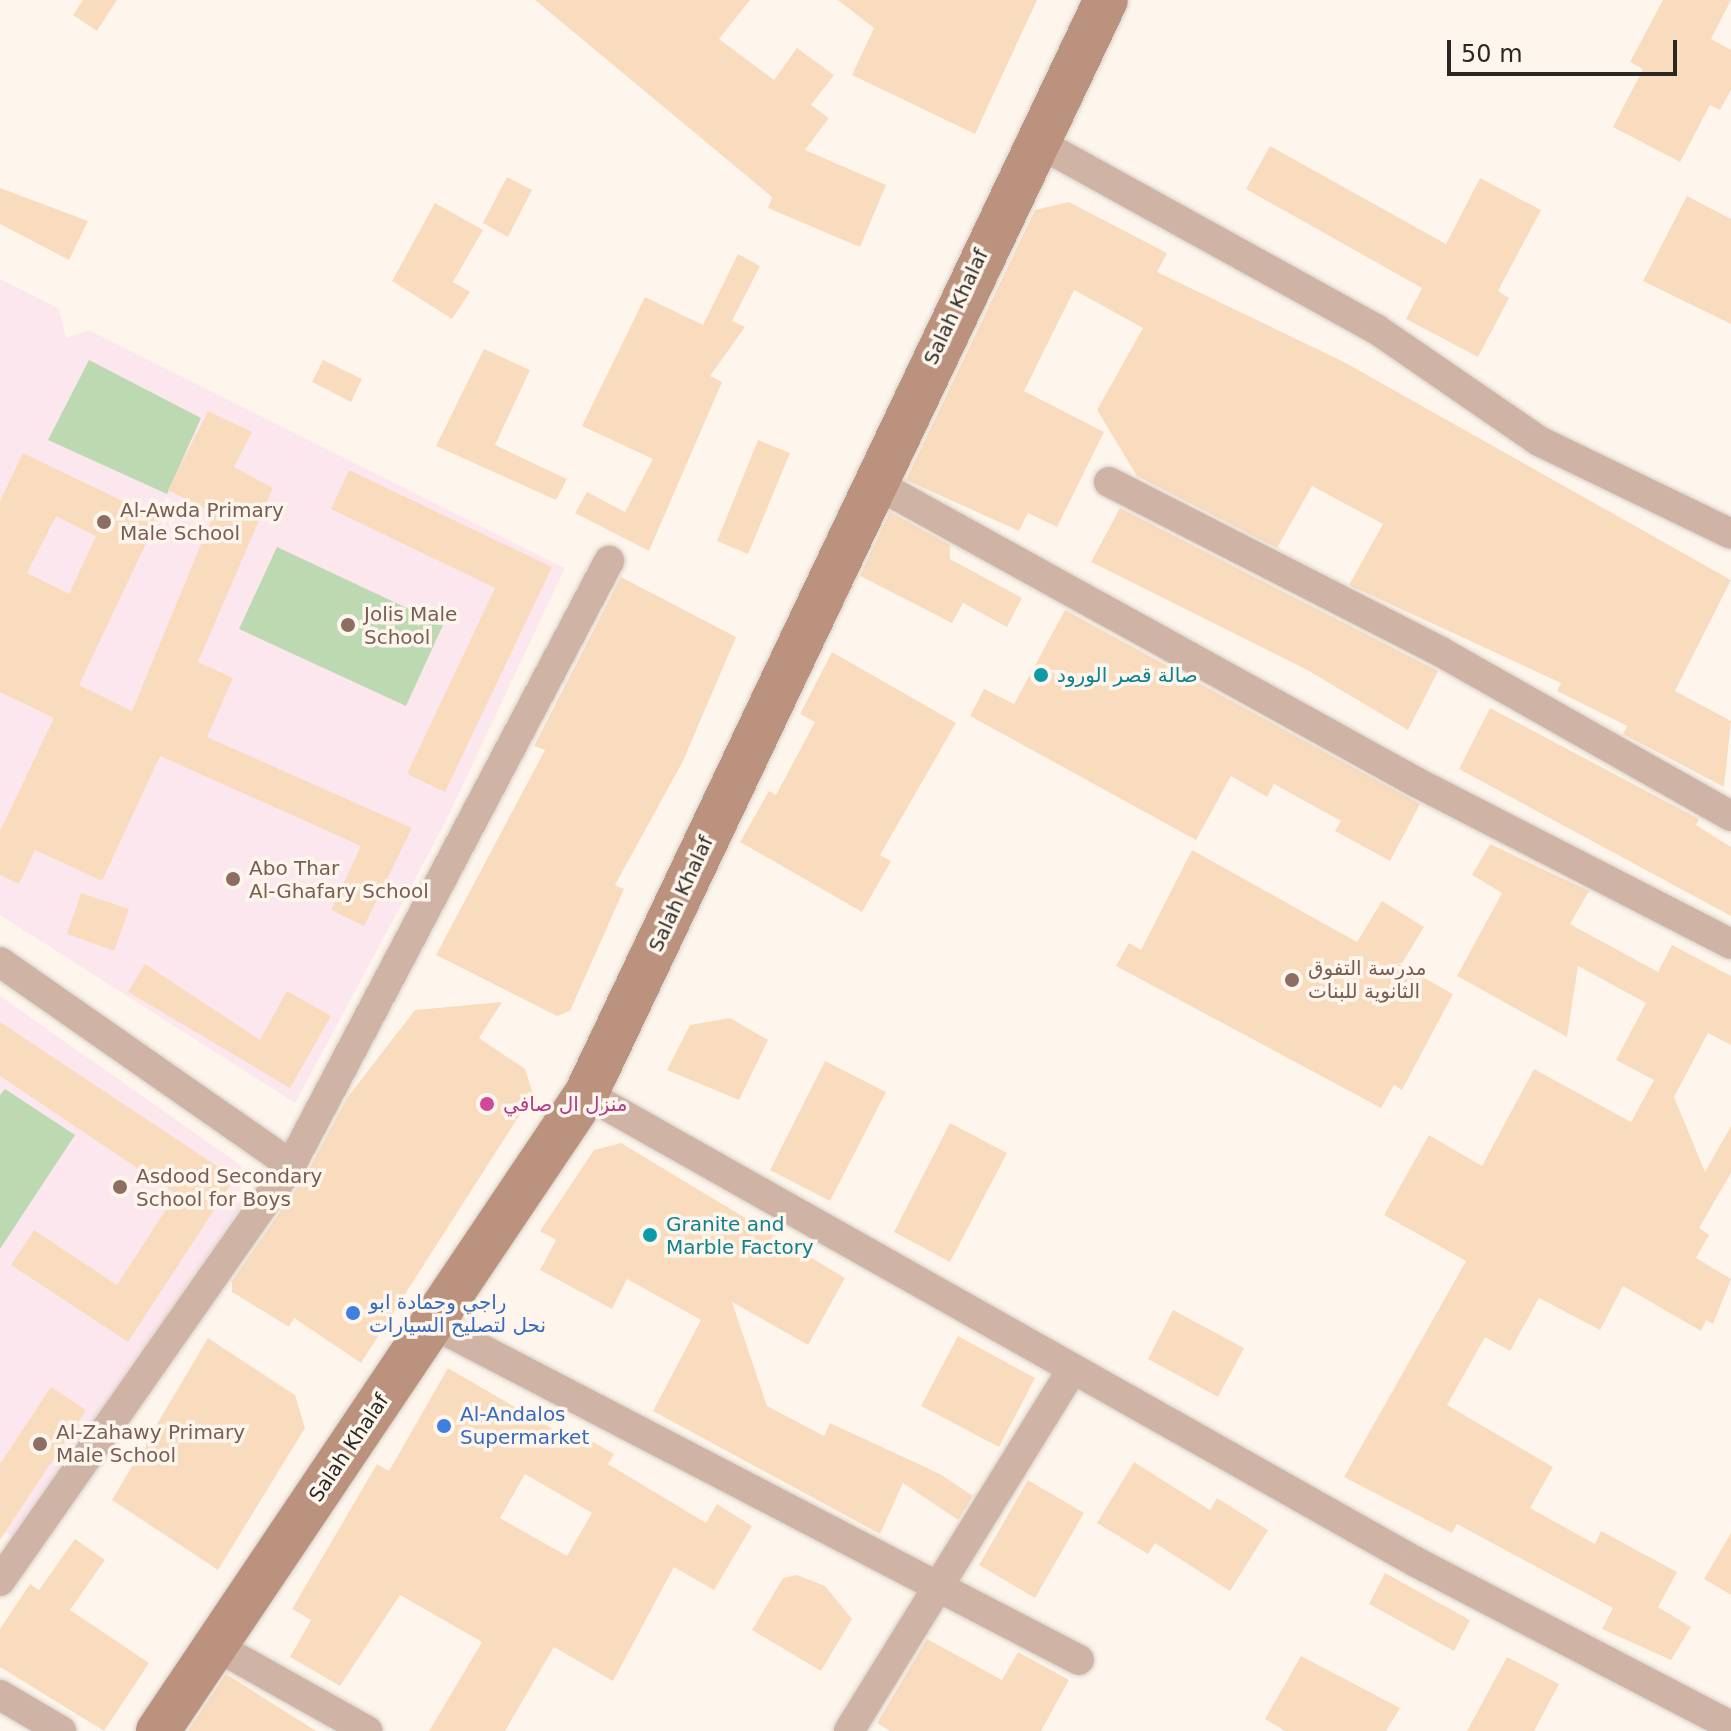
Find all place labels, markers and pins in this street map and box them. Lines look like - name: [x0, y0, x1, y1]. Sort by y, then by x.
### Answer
- place label: Al-Awda Primary Male School: [120, 498, 284, 545]
- marker: Al-Awda Primary Male School: [95, 513, 113, 531]
- place label: Jolis Male School: [364, 602, 457, 649]
- marker: Jolis Male School: [339, 616, 357, 634]
- place label: صالة قصر الورود: [1057, 663, 1198, 687]
- marker: صالة قصر الورود: [1032, 666, 1050, 684]
- place label: Abo Thar Al-Ghafary School: [249, 856, 429, 903]
- marker: Abo Thar Al-Ghafary School: [224, 870, 242, 888]
- place label: مدرسة التفوق الثانوية للبنات: [1308, 956, 1426, 1003]
- marker: مدرسة التفوق الثانوية للبنات: [1283, 971, 1301, 989]
- place label: منزل ال صافي: [503, 1092, 627, 1116]
- marker: منزل ال صافي: [478, 1095, 496, 1113]
- place label: Asdood Secondary School for Boys: [136, 1164, 322, 1211]
- marker: Asdood Secondary School for Boys: [111, 1178, 129, 1196]
- place label: Granite and Marble Factory: [666, 1212, 814, 1259]
- marker: Granite and Marble Factory: [641, 1226, 659, 1244]
- place label: راجي وحمادة ابو نحل لتصليح السيارات: [369, 1290, 546, 1337]
- marker: راجي وحمادة ابو نحل لتصليح السيارات: [344, 1304, 362, 1322]
- place label: Al-Andalos Supermarket: [460, 1402, 589, 1449]
- marker: Al-Andalos Supermarket: [435, 1417, 453, 1435]
- place label: Al-Zahawy Primary Male School: [56, 1420, 245, 1467]
- marker: Al-Zahawy Primary Male School: [31, 1435, 49, 1453]

